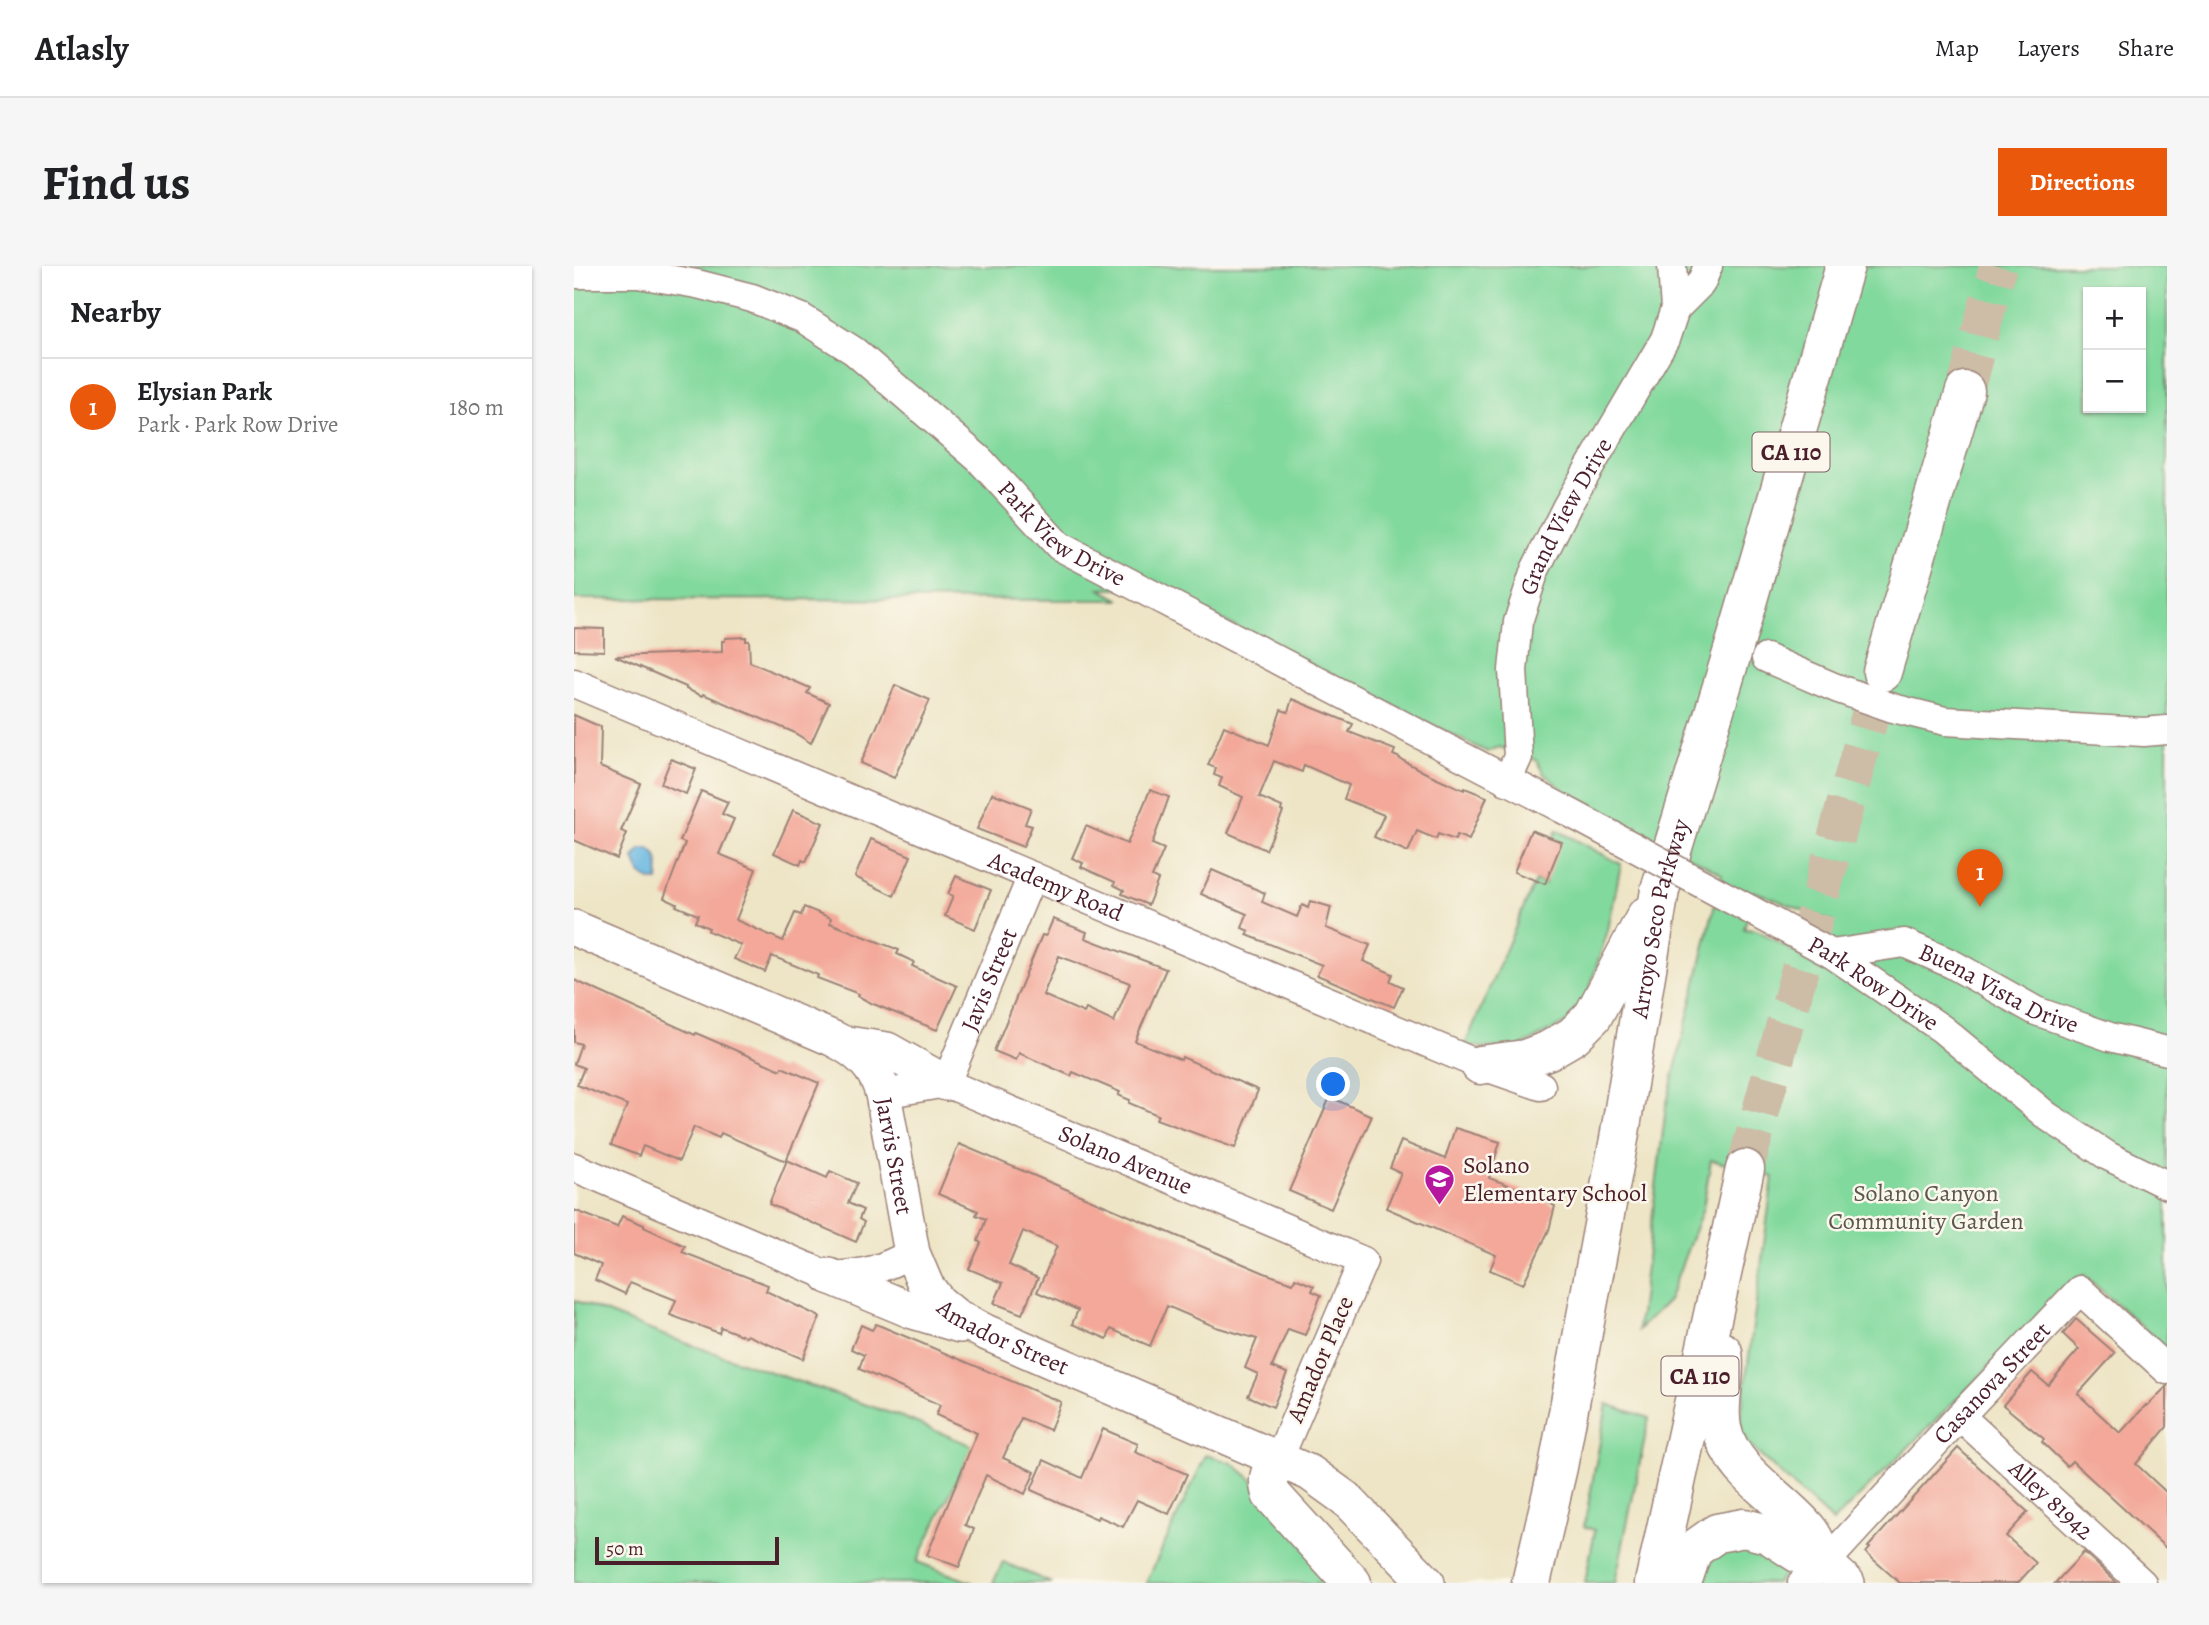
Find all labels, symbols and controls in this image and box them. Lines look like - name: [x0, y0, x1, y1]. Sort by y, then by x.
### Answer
- text: Atlasly: [35, 26, 129, 71]
- text: Map: [1935, 32, 1979, 64]
- text: Layers: [2017, 32, 2080, 64]
- text: Share: [2118, 32, 2174, 64]
- button: Directions: [1998, 148, 2167, 216]
- text: Find us: [42, 149, 190, 216]
- map controls: [2083, 287, 2146, 413]
- button: +: [2083, 287, 2146, 350]
- text: Nearby: [70, 292, 161, 332]
- button: −: [2083, 350, 2146, 413]
- text: Elysian Park: [137, 374, 272, 409]
- text: 1: [89, 392, 97, 423]
- text: 180 m: [449, 392, 504, 423]
- text: Park · Park Row Drive: [137, 409, 338, 440]
- street label: Grand View Drive: [1512, 432, 1620, 599]
- road number: CA 110: [1752, 433, 1830, 472]
- street label: Park View Drive: [991, 474, 1131, 594]
- street label: Arroyo Seco Parkway: [1623, 815, 1697, 1021]
- street label: Academy Road: [983, 843, 1128, 929]
- pin: 1: [1957, 849, 2003, 907]
- street label: Javis Street: [953, 923, 1025, 1036]
- street label: Park Row Drive: [1802, 928, 1945, 1038]
- street label: Buena Vista Drive: [1914, 935, 2083, 1041]
- your location: [1316, 1067, 1350, 1101]
- street label: Jarvis Street: [868, 1095, 921, 1217]
- street label: Solano Avenue: [1054, 1117, 1197, 1202]
- place label: Solano Elementary School: [1463, 1149, 1647, 1209]
- school or university icon: Solano Elementary School: [1423, 1162, 1457, 1206]
- park label: Solano Canyon Community Garden: [1828, 1177, 2024, 1237]
- street label: Amador Street: [930, 1291, 1074, 1382]
- street label: Amador Place: [1279, 1291, 1361, 1428]
- street label: Casanova Street: [1926, 1315, 2057, 1451]
- road number: CA 110: [1662, 1357, 1738, 1396]
- street label: Alley 81942: [2001, 1452, 2101, 1547]
- scale bar: [595, 1534, 779, 1566]
- text: 50 m: [606, 1536, 644, 1562]

